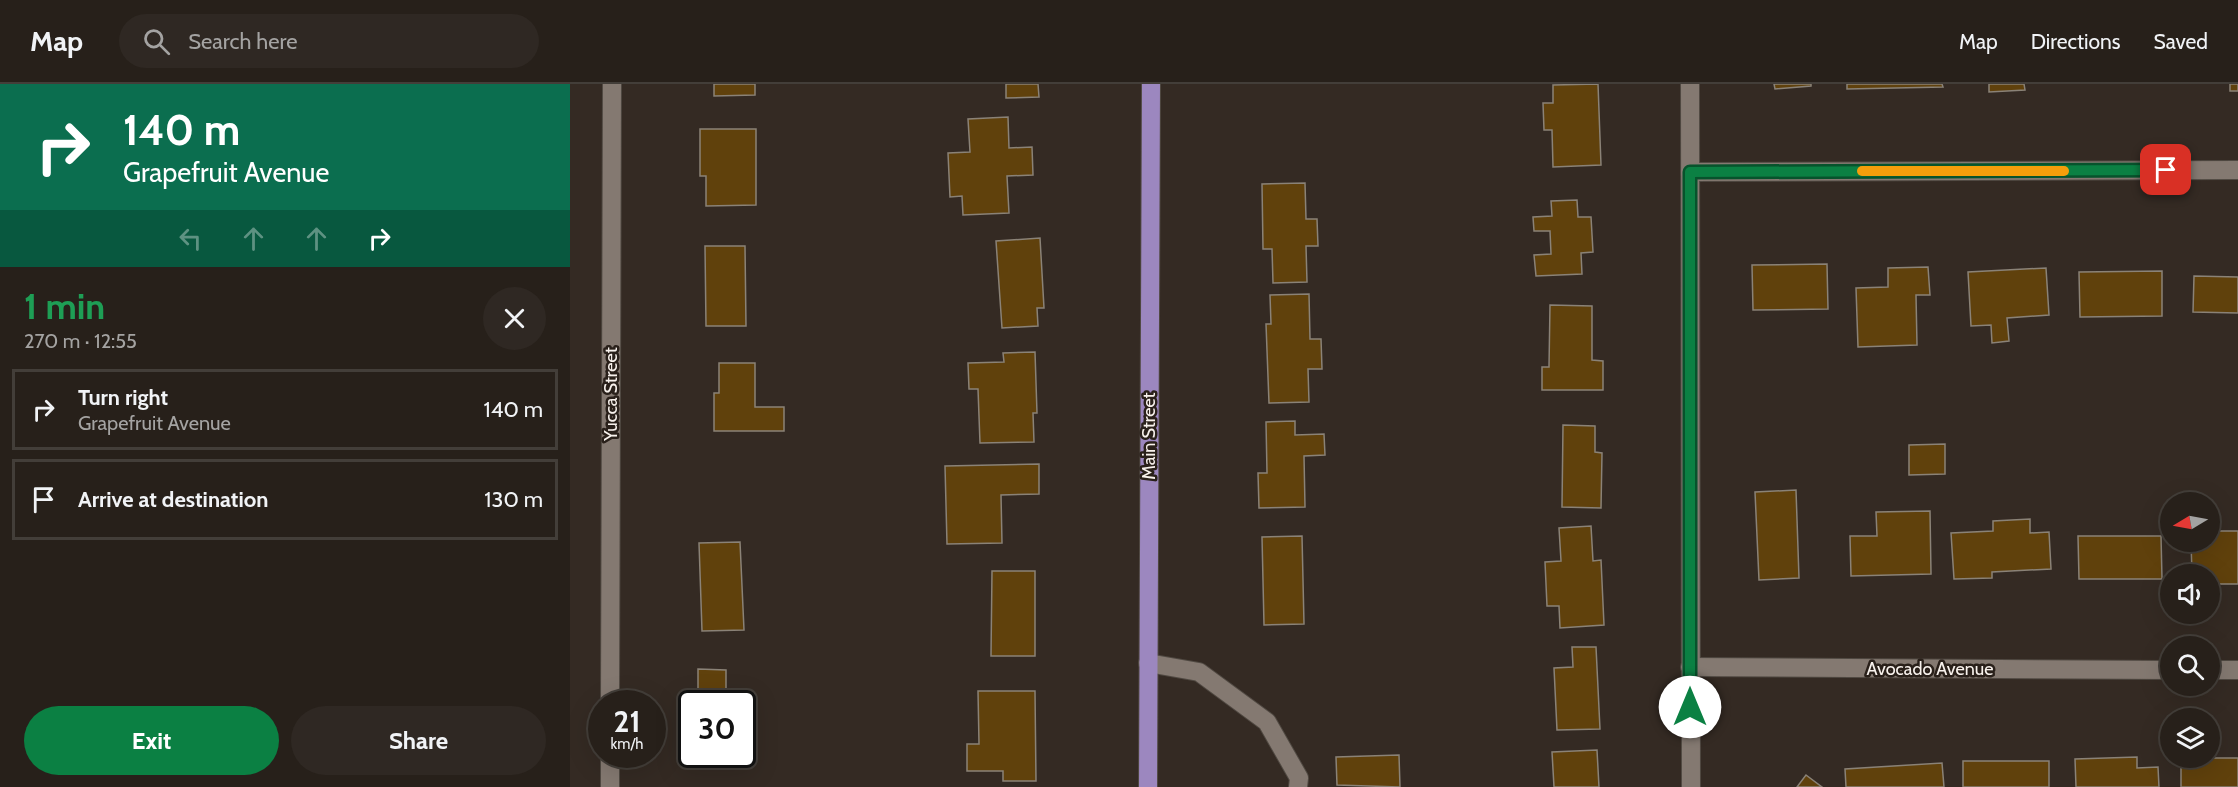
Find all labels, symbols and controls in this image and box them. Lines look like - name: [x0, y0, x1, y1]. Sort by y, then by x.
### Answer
- search box: [119, 14, 539, 68]
- text: Map: [30, 24, 83, 58]
- icon: search: [140, 25, 173, 58]
- text: Search here: [188, 28, 297, 55]
- text: Map: [1959, 29, 1998, 54]
- text: Directions: [2031, 29, 2120, 54]
- text: Saved: [2153, 29, 2208, 54]
- text: 140 m: [123, 104, 240, 156]
- icon: right: [24, 108, 102, 186]
- pin: [2140, 144, 2191, 195]
- icon: arrive: [2149, 153, 2182, 186]
- text: Grapefruit Avenue: [123, 156, 329, 189]
- icon: left: [174, 222, 207, 255]
- icon: ahead: [237, 222, 270, 255]
- icon: ahead: [300, 222, 333, 255]
- icon: right: [363, 222, 396, 255]
- text: 1 min: [24, 284, 105, 328]
- button: close: [483, 287, 546, 350]
- text: 270 m · 12:55: [24, 329, 137, 353]
- street label: Yucca Street: [600, 347, 622, 442]
- text: Turn right: [78, 384, 168, 411]
- street label: Main Street: [1138, 392, 1160, 480]
- icon: right: [27, 393, 60, 426]
- text: 140 m: [484, 396, 543, 423]
- text: Grapefruit Avenue: [78, 411, 231, 435]
- icon: arrive: [27, 483, 60, 516]
- text: Arrive at destination: [78, 486, 268, 513]
- text: 130 m: [484, 486, 543, 513]
- north arrow: [2160, 492, 2220, 552]
- map controls: [2160, 492, 2220, 768]
- button: sound: [2160, 564, 2220, 624]
- button: search: [2160, 636, 2220, 696]
- street label: Avocado Avenue: [1867, 658, 1993, 680]
- position arrow: [1658, 675, 1722, 739]
- speed limit sign: 30: [678, 690, 756, 768]
- text: 21: [614, 703, 640, 740]
- button: Exit: [24, 706, 279, 775]
- button: Share: [291, 706, 546, 775]
- button: layers: [2160, 708, 2220, 768]
- text: km/h: [611, 735, 643, 753]

